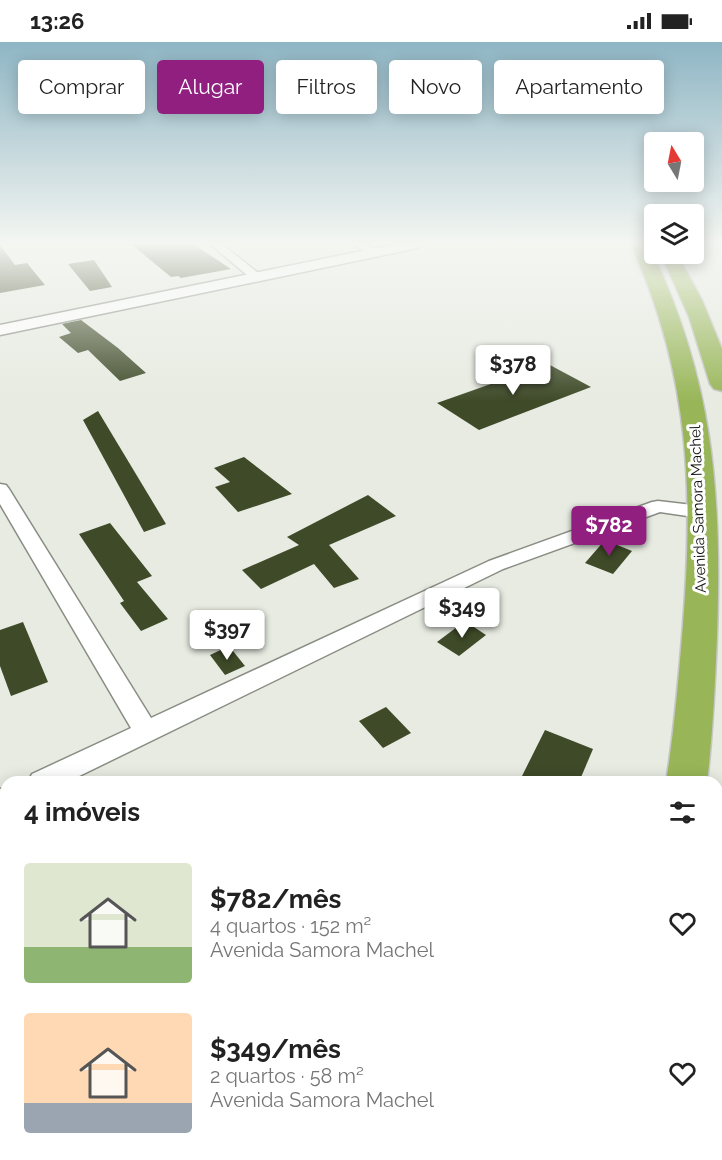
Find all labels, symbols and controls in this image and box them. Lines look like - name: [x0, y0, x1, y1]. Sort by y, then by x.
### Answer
- text: 13:26: [30, 8, 84, 34]
- chip: Comprar: [18, 60, 145, 114]
- chip: Alugar: [157, 60, 264, 114]
- chip: Filtros: [276, 60, 377, 114]
- chip: Novo: [389, 60, 482, 114]
- chip: Apartamento: [494, 60, 664, 114]
- north arrow: [644, 132, 704, 192]
- map controls: [644, 132, 704, 264]
- button: layers: [644, 204, 704, 264]
- pin: $378: [477, 345, 549, 396]
- text: $378: [489, 352, 537, 376]
- street label: Avenida Samora Machel: [686, 424, 710, 593]
- pin: $782: [573, 506, 645, 557]
- text: $782: [585, 513, 633, 537]
- pin: $349: [426, 588, 498, 639]
- text: $349: [439, 595, 485, 619]
- pin: $397: [191, 610, 263, 661]
- text: $397: [204, 617, 250, 641]
- icon: filters: [666, 796, 699, 829]
- text: 4 imóveis: [24, 797, 140, 827]
- text: $782/mês: [210, 884, 341, 914]
- icon: home: [72, 887, 144, 959]
- icon: heart: [666, 907, 699, 940]
- text: 4 quartos · 152 m²: [210, 914, 371, 938]
- text: Avenida Samora Machel: [210, 938, 434, 962]
- text: $349/mês: [210, 1034, 341, 1064]
- icon: home: [72, 1037, 144, 1109]
- icon: heart: [666, 1057, 699, 1090]
- text: 2 quartos · 58 m²: [210, 1064, 364, 1088]
- text: Avenida Samora Machel: [210, 1088, 434, 1112]

